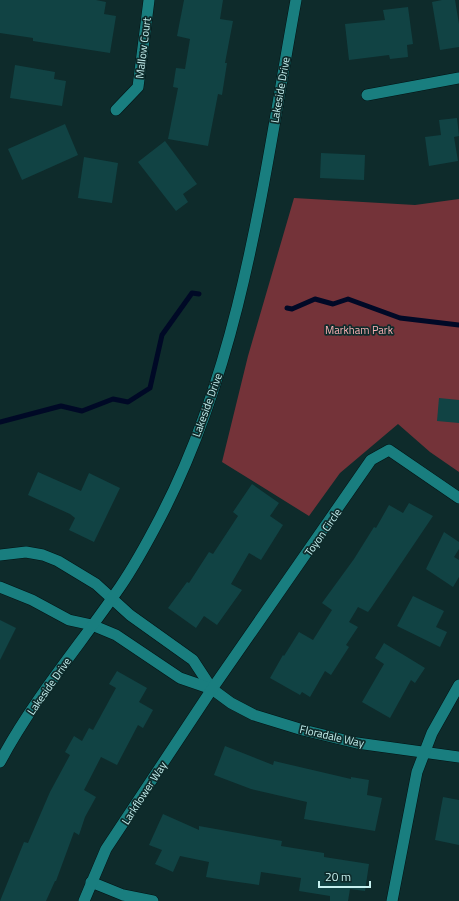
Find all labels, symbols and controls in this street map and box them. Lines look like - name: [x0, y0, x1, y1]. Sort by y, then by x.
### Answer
- street label: Mallow Court: [131, 16, 155, 80]
- street label: Lakeside Drive: [266, 55, 294, 124]
- park label: Markham Park: [325, 322, 394, 338]
- street label: Lakeside Drive: [188, 370, 226, 439]
- street label: Toyon Circle: [301, 505, 346, 559]
- street label: Lakeside Drive: [23, 654, 75, 718]
- street label: Floradale Way: [298, 721, 366, 751]
- street label: Larkflower Way: [118, 758, 171, 828]
- scale bar: [319, 863, 370, 889]
- text: 20 m: [325, 867, 351, 886]

